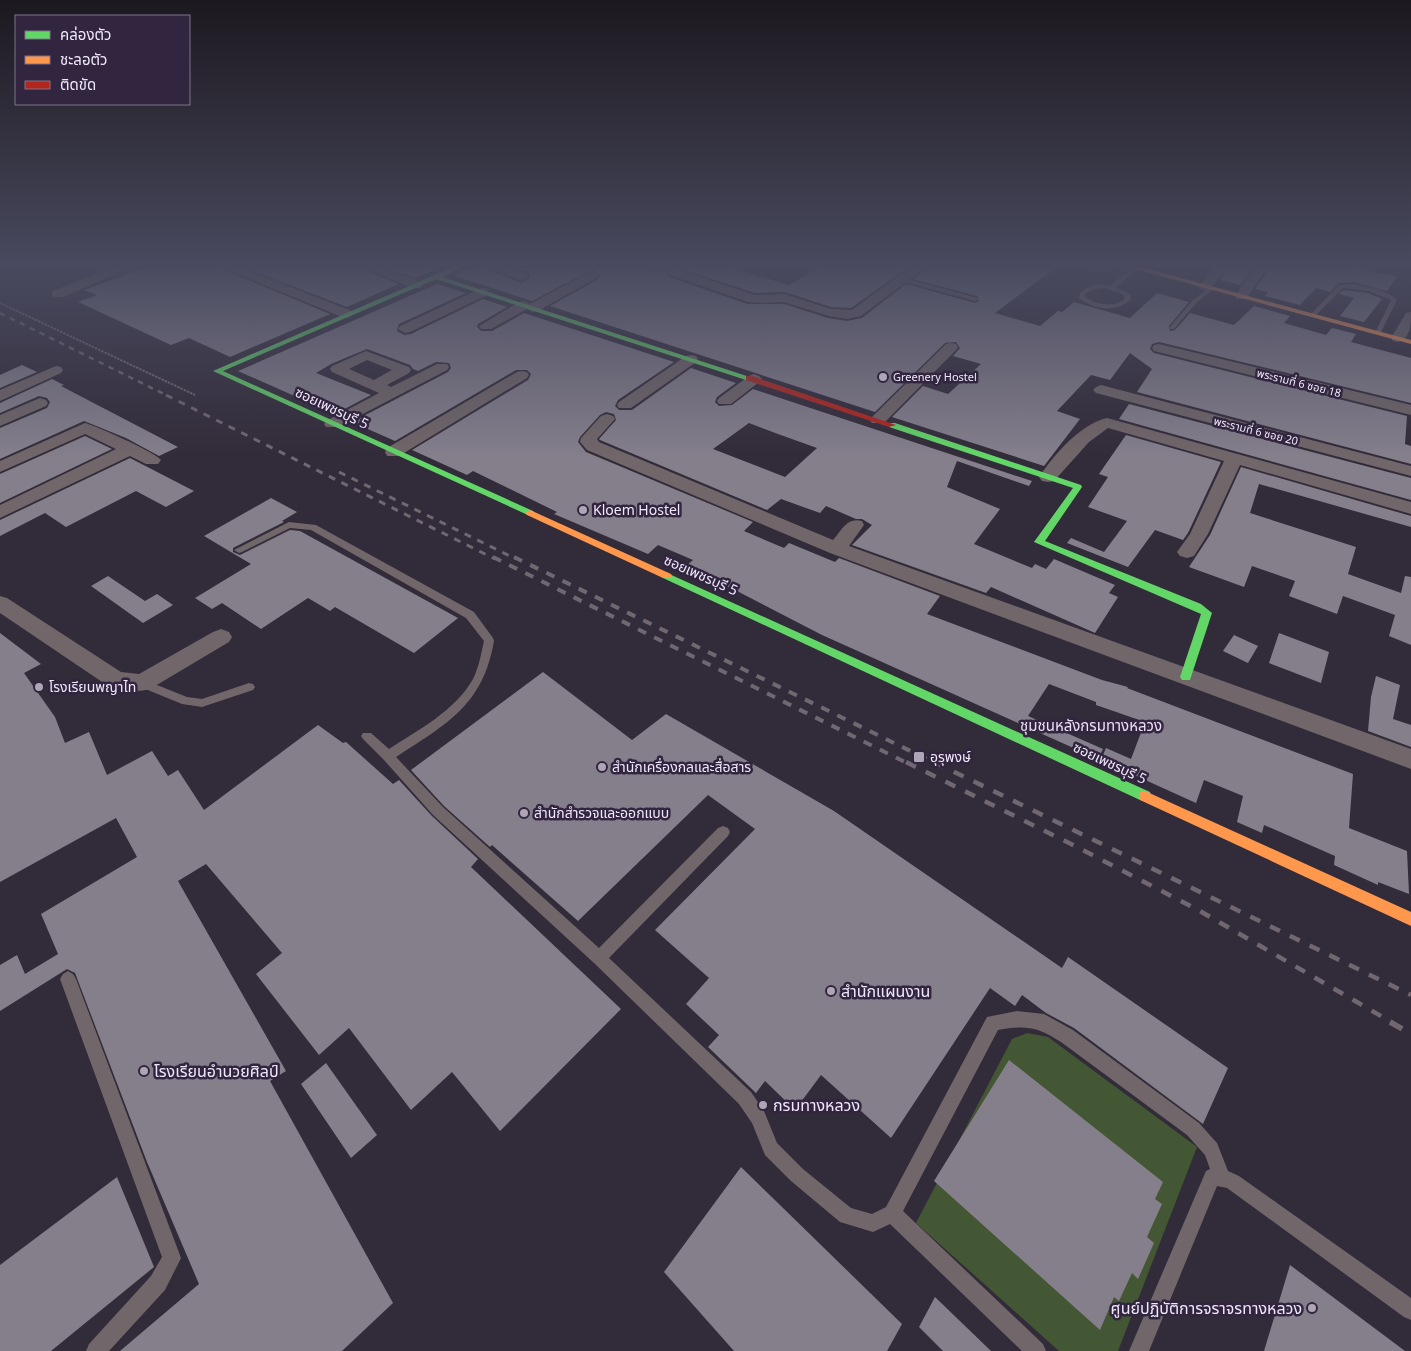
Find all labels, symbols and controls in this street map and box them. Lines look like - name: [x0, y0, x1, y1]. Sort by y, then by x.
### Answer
- legend: [15, 15, 190, 105]
- text: คล่องตัว: [60, 24, 111, 44]
- text: ชะลอตัว: [60, 49, 107, 69]
- text: ติดขัด: [60, 74, 96, 94]
- street label: พระรามที่ 6 ซอย 18: [1255, 365, 1343, 400]
- place label: Greenery Hostel: [893, 369, 977, 384]
- marker: Greenery Hostel: [877, 371, 889, 383]
- street label: ซอยเพชรบุรี 5: [292, 382, 372, 433]
- street label: พระรามที่ 6 ซอย 20: [1212, 413, 1300, 448]
- place label: Kloem Hostel: [593, 500, 681, 519]
- marker: Kloem Hostel: [577, 504, 589, 516]
- street label: ซอยเพชรบุรี 5: [661, 550, 741, 599]
- place label: โรงเรียนพญาไท: [49, 677, 136, 696]
- marker: โรงเรียนพญาไท: [33, 681, 45, 693]
- district label: ชุมชนหลังกรมทางหลวง: [1020, 715, 1162, 735]
- street label: ซอยเพชรบุรี 5: [1070, 737, 1150, 788]
- place label: อุรุพงษ์: [930, 747, 971, 766]
- marker: อุรุพงษ์: [912, 750, 926, 764]
- place label: สำนักเครื่องกลและสื่อสาร: [612, 757, 751, 776]
- marker: สำนักเครื่องกลและสื่อสาร: [596, 761, 608, 773]
- place label: สำนักสำรวจและออกแบบ: [534, 803, 669, 822]
- marker: สำนักสำรวจและออกแบบ: [518, 807, 530, 819]
- place label: สำนักแผนงาน: [841, 980, 930, 1002]
- marker: สำนักแผนงาน: [825, 985, 837, 997]
- place label: โรงเรียนอำนวยศิลป์: [154, 1060, 279, 1082]
- marker: โรงเรียนอำนวยศิลป์: [138, 1065, 150, 1077]
- place label: กรมทางหลวง: [773, 1094, 860, 1116]
- marker: กรมทางหลวง: [757, 1099, 769, 1111]
- place label: ศูนย์ปฏิบัติการจราจรทางหลวง: [1111, 1297, 1302, 1319]
- marker: ศูนย์ปฏิบัติการจราจรทางหลวง: [1306, 1302, 1318, 1314]

